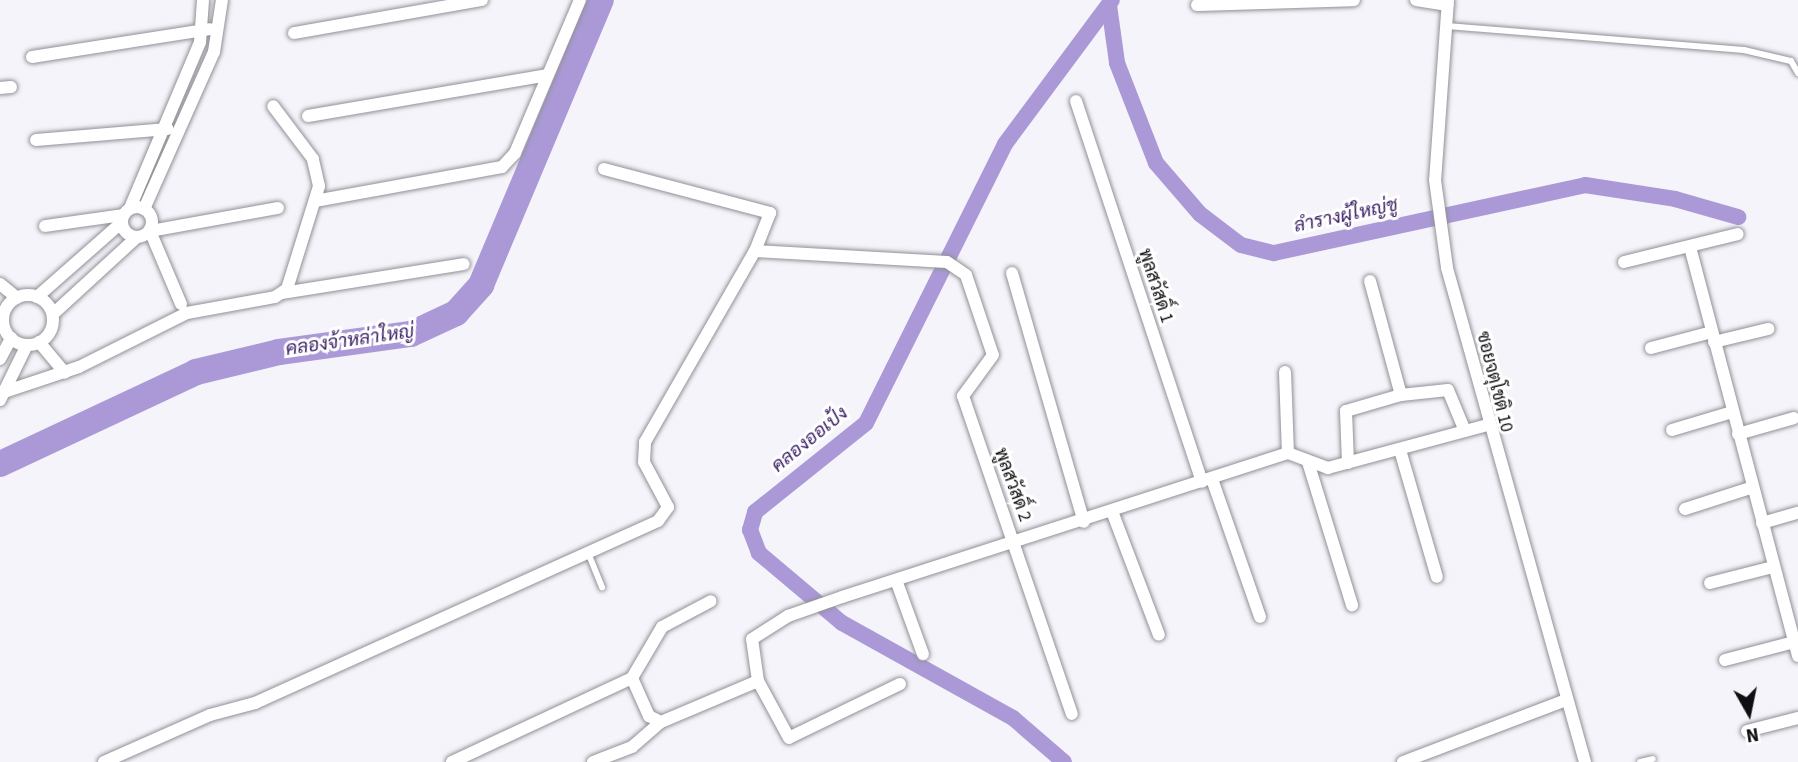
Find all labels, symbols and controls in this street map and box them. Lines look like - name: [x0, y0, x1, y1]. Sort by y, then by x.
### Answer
- water label: ลำรางผู้ใหญ่ชู: [1292, 194, 1400, 238]
- street label: พูลสวัสดิ์ 1: [1133, 246, 1177, 326]
- water label: คลองจ้าหล่าใหญ่: [284, 321, 416, 361]
- street label: ซอยจตุโชติ 10: [1471, 329, 1517, 435]
- water label: คลองออเป้ง: [767, 402, 853, 478]
- street label: พูลสวัสดิ์ 2: [989, 445, 1035, 525]
- north arrow: [1714, 678, 1784, 748]
- text: N: [1744, 720, 1761, 749]

